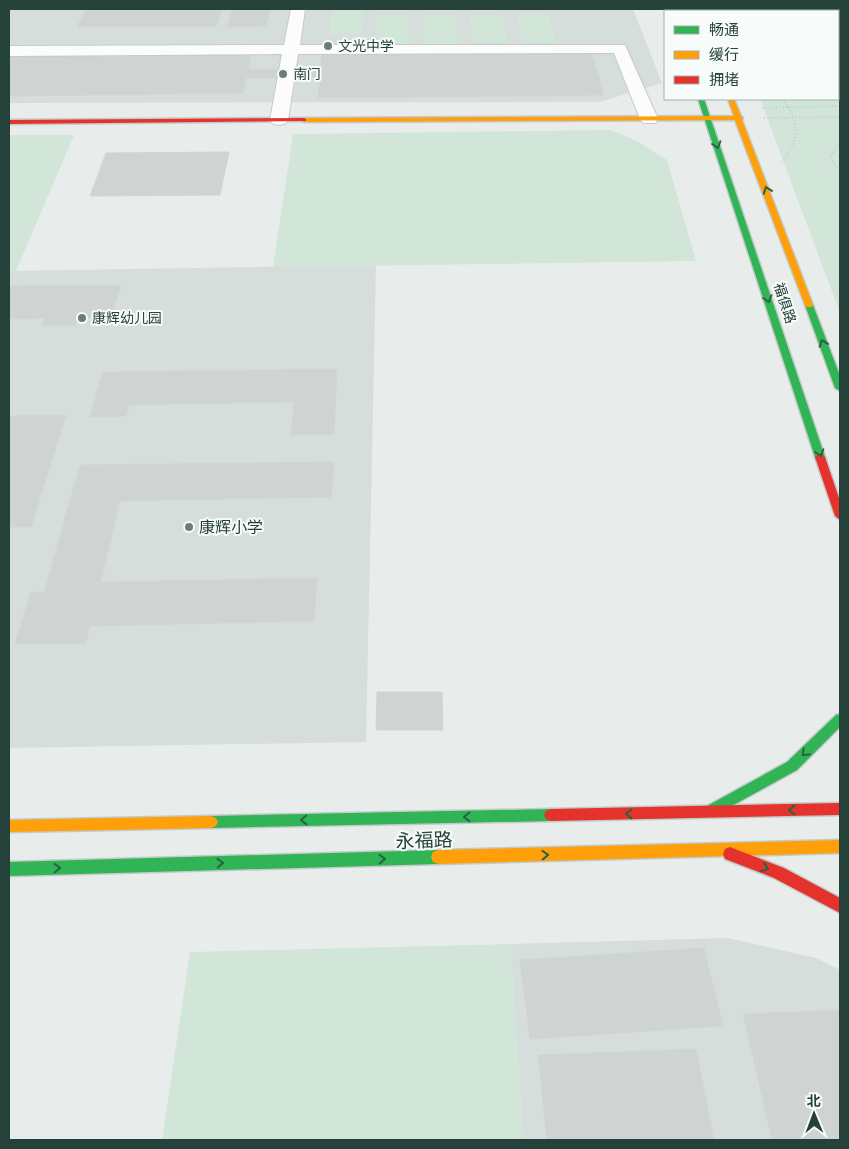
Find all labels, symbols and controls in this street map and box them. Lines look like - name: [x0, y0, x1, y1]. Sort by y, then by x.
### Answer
- legend: [664, 10, 839, 100]
- text: 畅通: [709, 21, 739, 39]
- place label: 文光中学: [338, 38, 394, 54]
- marker: 文光中学: [322, 40, 334, 52]
- text: 缓行: [709, 46, 739, 64]
- place label: 南门: [293, 66, 321, 82]
- marker: 南门: [277, 68, 289, 80]
- text: 拥堵: [709, 71, 739, 89]
- one-way arrow: [712, 140, 722, 148]
- one-way arrow: [763, 187, 773, 195]
- street label: 福俱路: [771, 281, 799, 325]
- one-way arrow: [763, 294, 773, 303]
- place label: 康辉幼儿园: [92, 310, 162, 326]
- marker: 康辉幼儿园: [76, 312, 88, 324]
- one-way arrow: [819, 339, 829, 348]
- one-way arrow: [814, 449, 824, 457]
- place label: 康辉小学: [199, 518, 263, 537]
- marker: 康辉小学: [183, 521, 195, 533]
- one-way arrow: [802, 748, 811, 757]
- one-way arrow: [787, 805, 795, 815]
- one-way arrow: [625, 808, 633, 819]
- one-way arrow: [462, 812, 470, 822]
- one-way arrow: [300, 815, 308, 825]
- street label: 永福路: [395, 828, 453, 852]
- one-way arrow: [541, 849, 549, 860]
- one-way arrow: [379, 854, 387, 864]
- one-way arrow: [216, 858, 224, 869]
- one-way arrow: [760, 862, 769, 872]
- one-way arrow: [54, 863, 62, 873]
- north arrow: [789, 1089, 839, 1139]
- text: 北: [807, 1093, 821, 1109]

